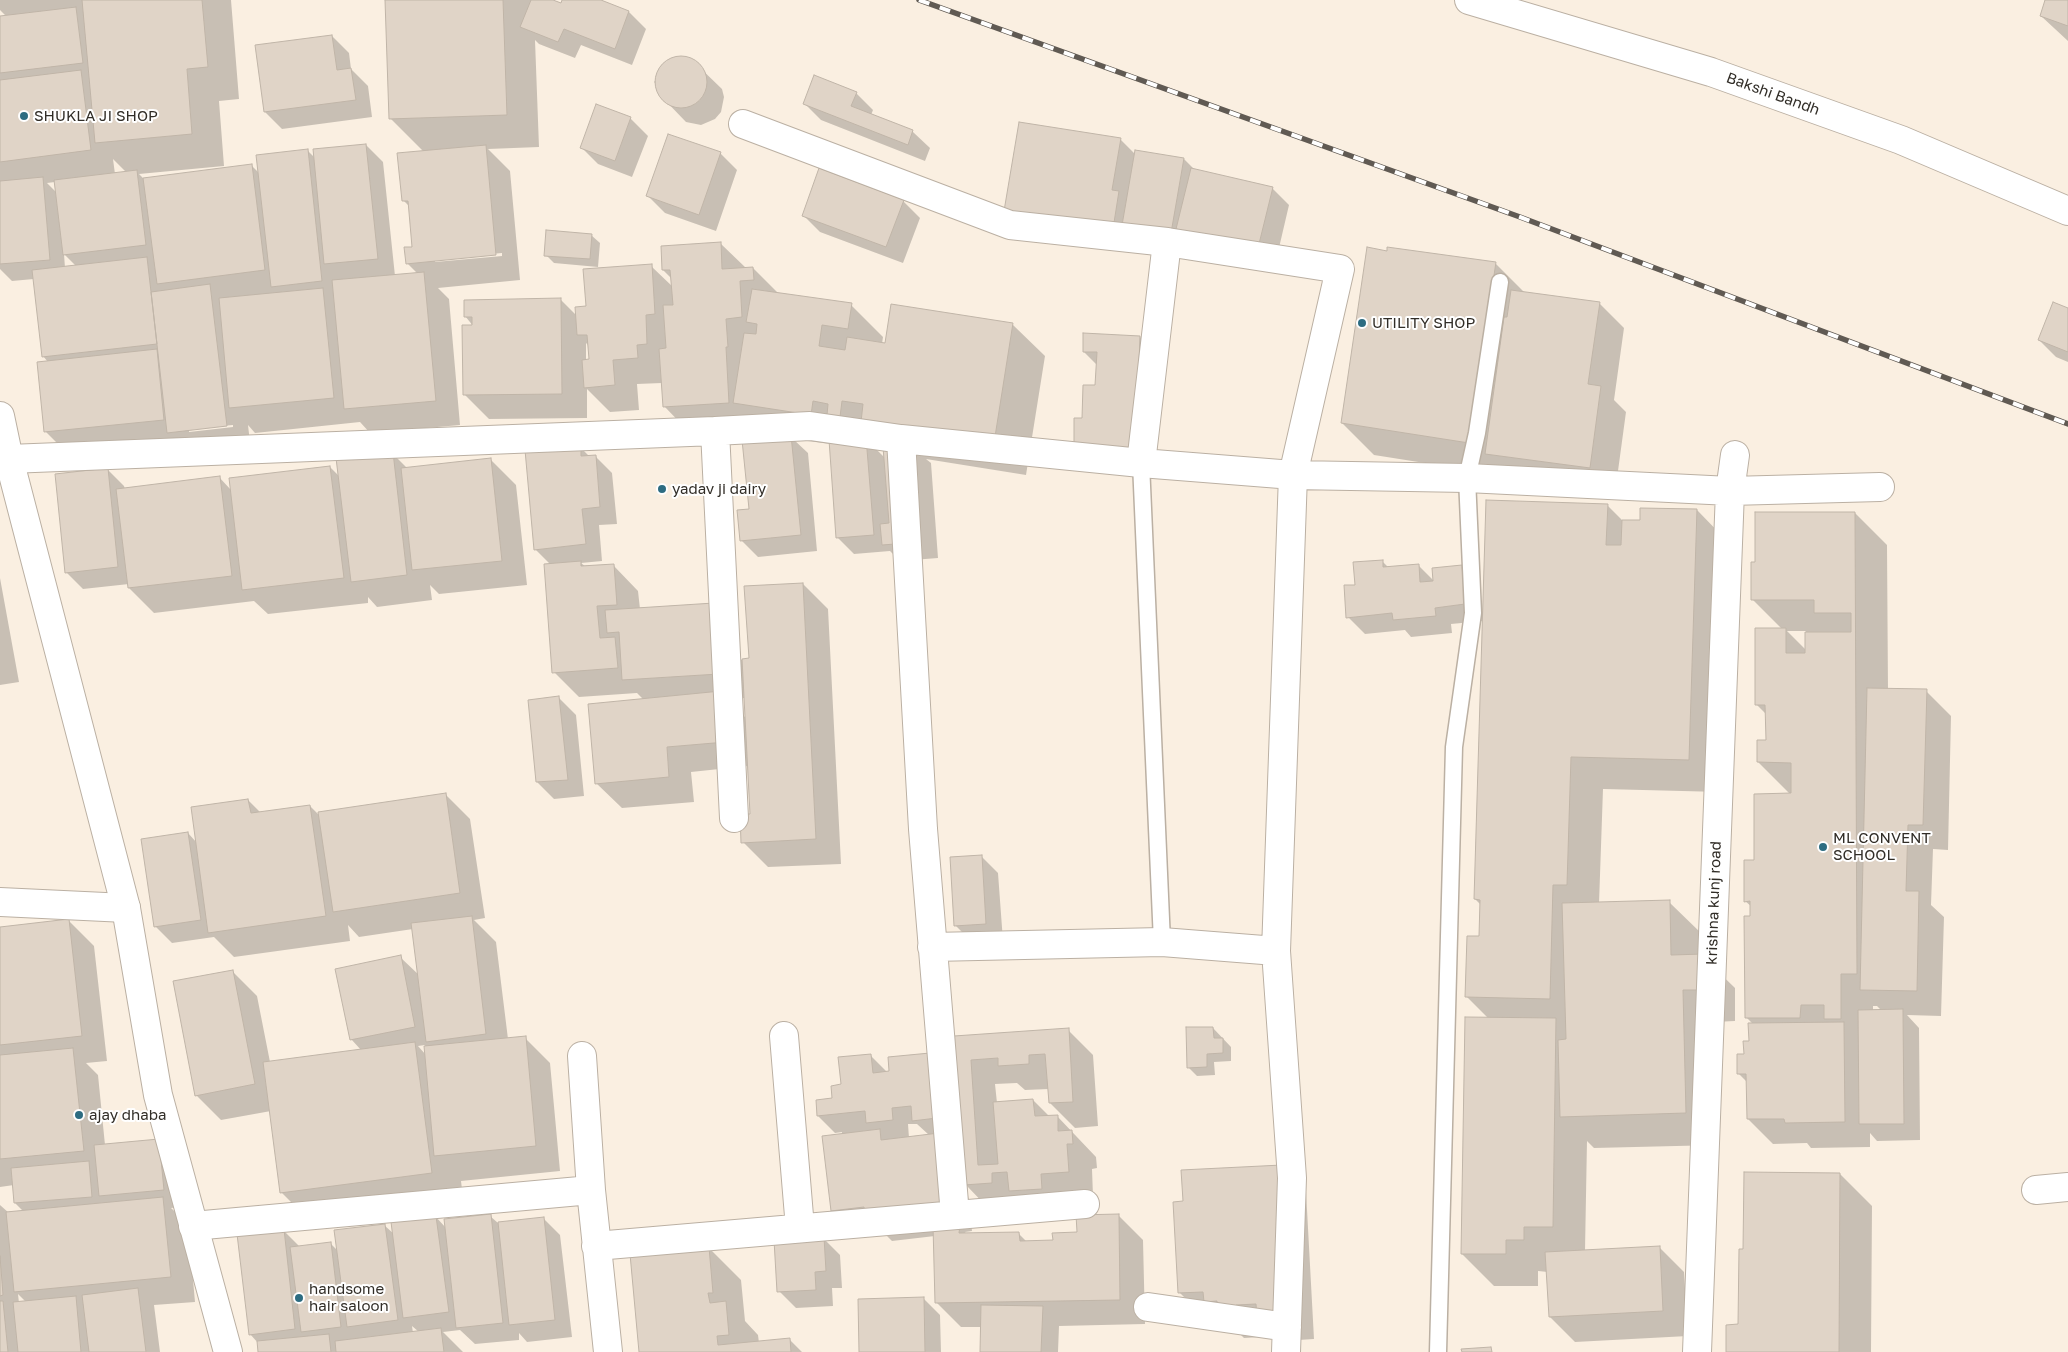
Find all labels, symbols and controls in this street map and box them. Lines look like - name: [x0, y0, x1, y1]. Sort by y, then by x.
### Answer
- street label: Bakshi Bandh: [1724, 69, 1822, 119]
- place label: SHUKLA JI SHOP: [34, 107, 158, 125]
- marker: SHUKLA JI SHOP: [18, 110, 30, 122]
- place label: UTILITY SHOP: [1372, 314, 1475, 332]
- marker: UTILITY SHOP: [1356, 317, 1368, 329]
- place label: yadav ji dairy: [672, 480, 766, 498]
- marker: yadav ji dairy: [656, 483, 668, 495]
- place label: ML CONVENT SCHOOL: [1833, 829, 1931, 864]
- street label: krishna kunj road: [1703, 841, 1725, 965]
- marker: ML CONVENT SCHOOL: [1817, 841, 1829, 853]
- place label: ajay dhaba: [89, 1106, 166, 1124]
- marker: ajay dhaba: [73, 1109, 85, 1121]
- place label: handsome hair saloon: [309, 1280, 389, 1315]
- marker: handsome hair saloon: [293, 1292, 305, 1304]

